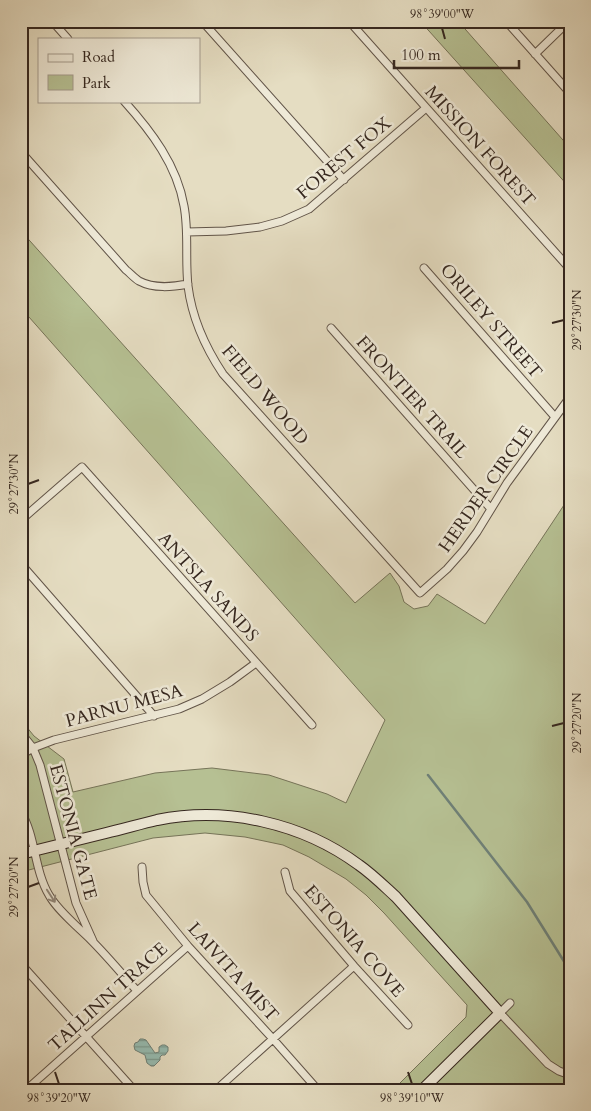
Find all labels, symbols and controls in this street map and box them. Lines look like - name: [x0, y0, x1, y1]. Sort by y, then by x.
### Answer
- text: 98°39'00"W: [410, 6, 475, 22]
- legend: [38, 38, 200, 102]
- scale bar: [394, 38, 518, 70]
- text: 100 m: [401, 45, 441, 65]
- text: Road: [82, 47, 115, 67]
- text: Park: [82, 73, 111, 93]
- street label: MISSION FOREST: [419, 80, 541, 212]
- street label: FOREST FOX: [291, 110, 397, 205]
- street label: ORILEY STREET: [434, 258, 548, 384]
- text: 29°27'30"N: [569, 289, 585, 350]
- street label: FRONTIER TRAIL: [350, 330, 474, 464]
- street label: FIELD WOOD: [216, 340, 314, 450]
- street label: HERDER CIRCLE: [433, 420, 539, 558]
- text: 29°27'30"N: [6, 453, 22, 514]
- street label: ANTSLA SANDS: [152, 527, 264, 647]
- street label: PARNU MESA: [62, 678, 186, 734]
- text: 29°27'20"N: [569, 692, 585, 753]
- street label: ESTONIA GATE: [43, 761, 103, 903]
- text: 29°27'20"N: [6, 856, 22, 917]
- street label: ESTONIA COVE: [298, 879, 410, 1003]
- one-way arrow: [46, 889, 56, 903]
- street label: LAIVITA MIST: [182, 917, 284, 1027]
- street label: TALLINN TRACE: [43, 937, 173, 1057]
- text: 98°39'20"W: [27, 1090, 92, 1106]
- text: 98°39'10"W: [380, 1090, 445, 1106]

